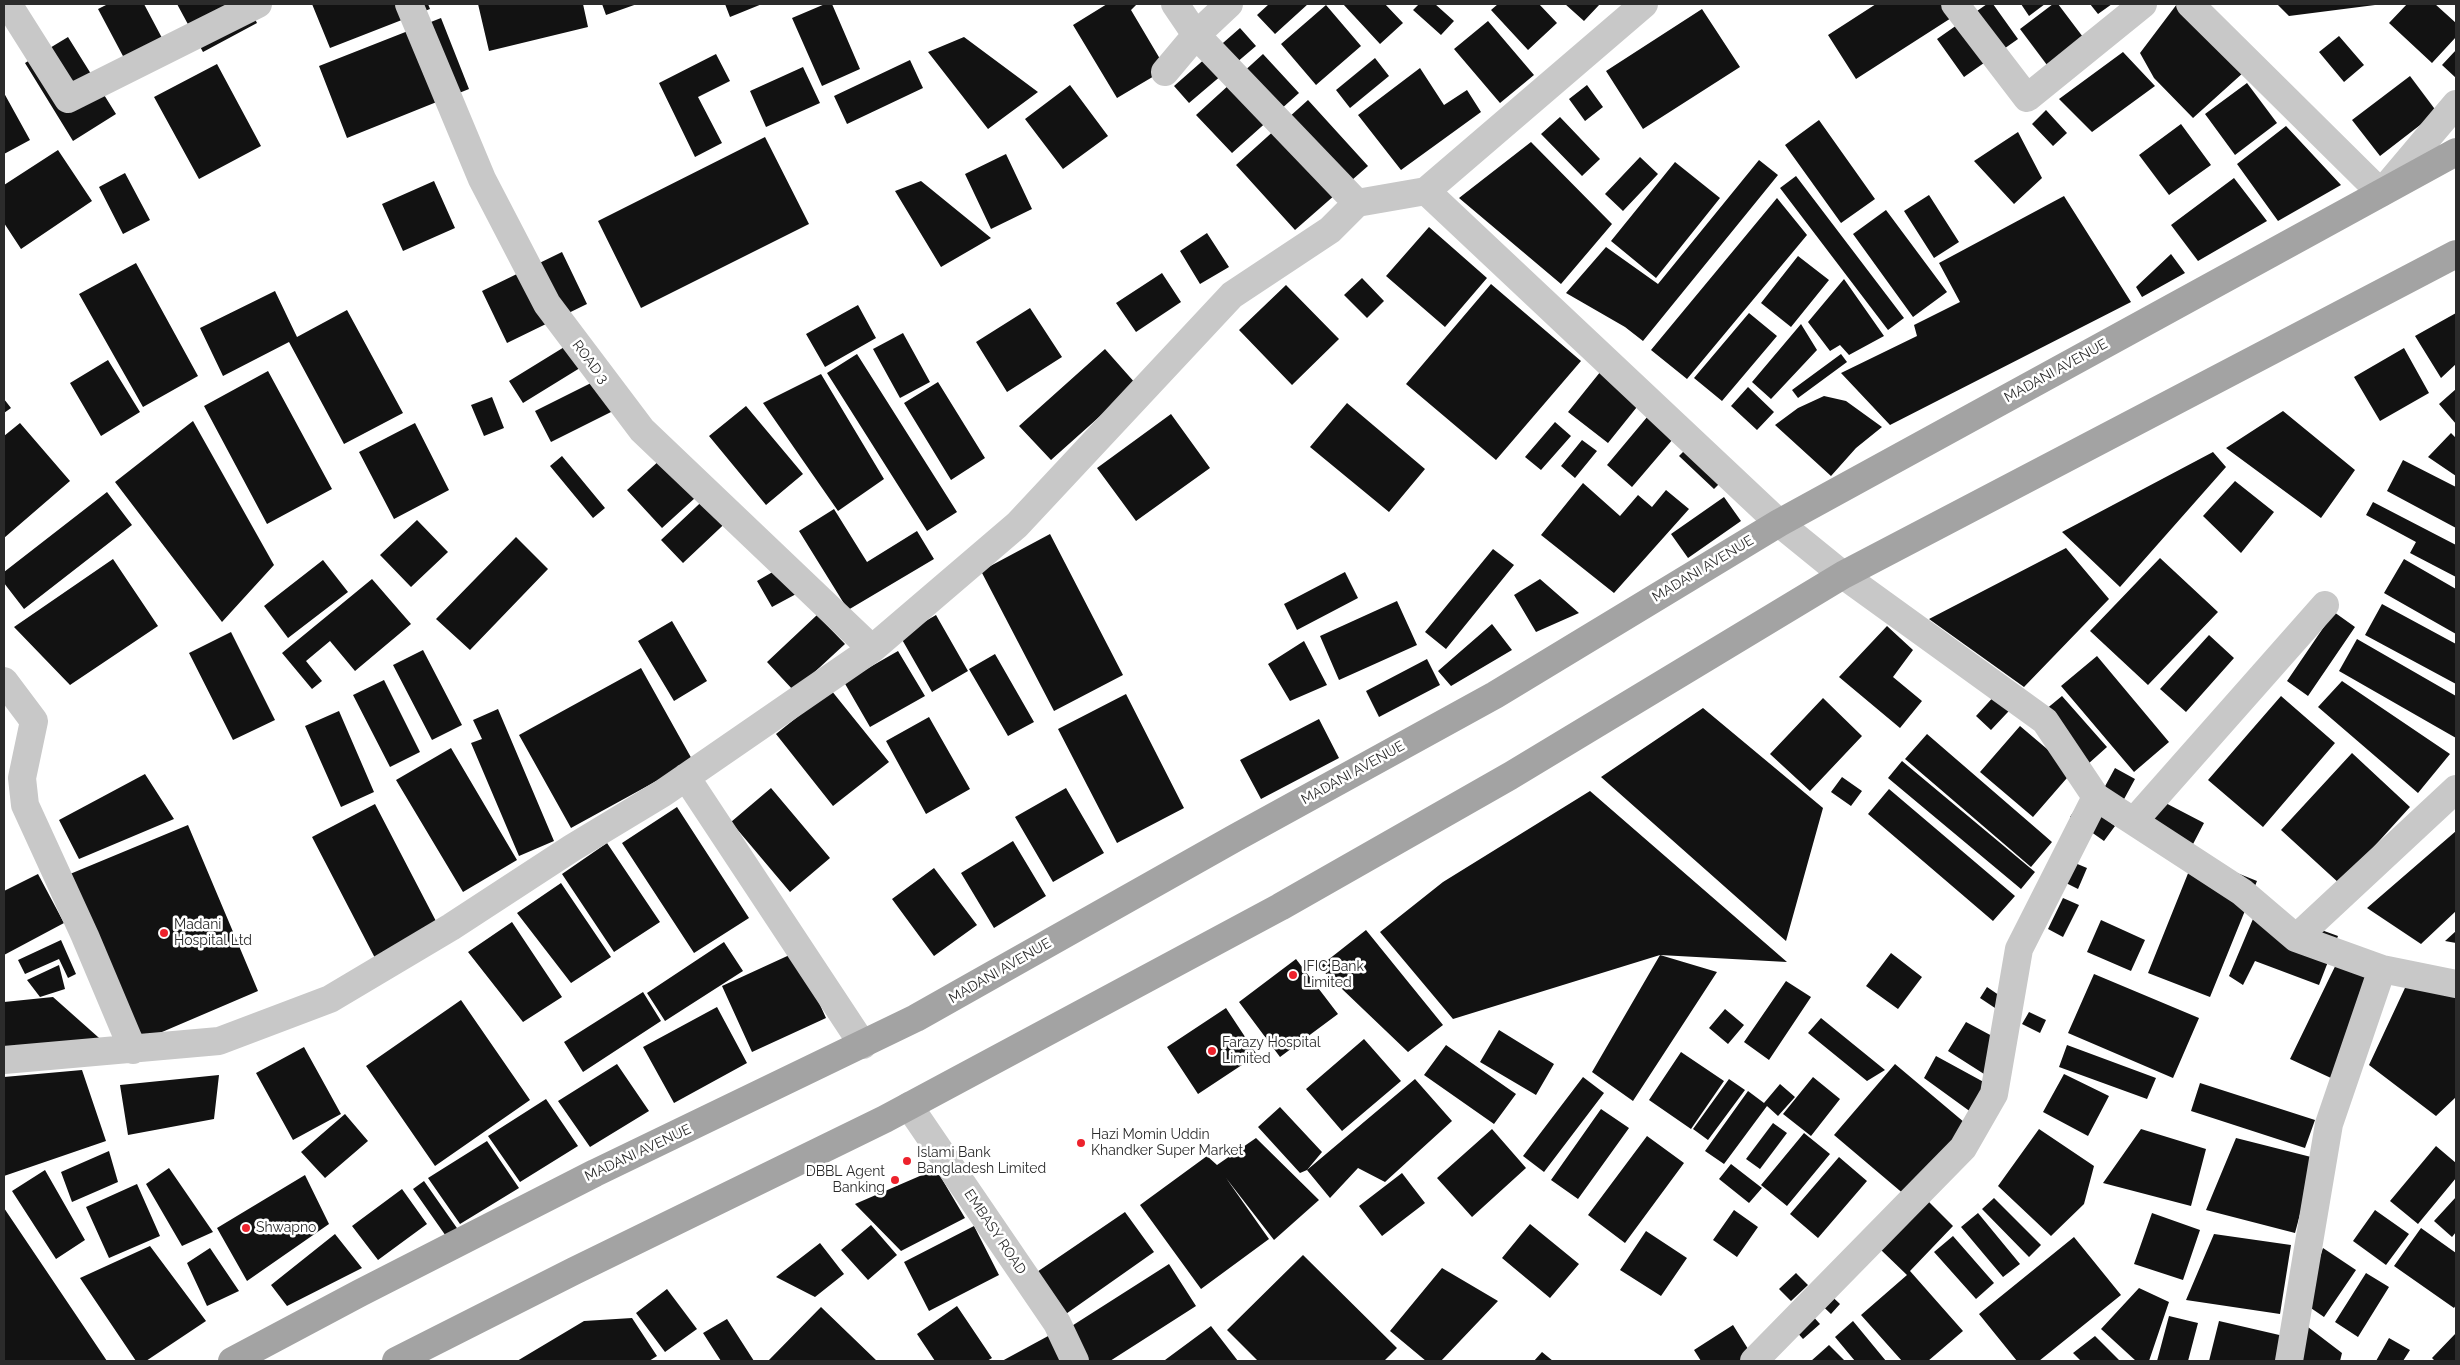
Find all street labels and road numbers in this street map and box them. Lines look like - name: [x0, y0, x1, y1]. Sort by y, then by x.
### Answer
- street label: MADANI AVENUE: [2002, 336, 2110, 406]
- street label: ROAD 3: [568, 337, 612, 387]
- street label: MADANI AVENUE: [1649, 532, 1757, 606]
- street label: MADANI AVENUE: [1299, 738, 1407, 808]
- street label: MADANI AVENUE: [946, 935, 1054, 1007]
- street label: MADANI AVENUE: [582, 1121, 694, 1185]
- street label: EMBASY ROAD: [960, 1186, 1030, 1278]

